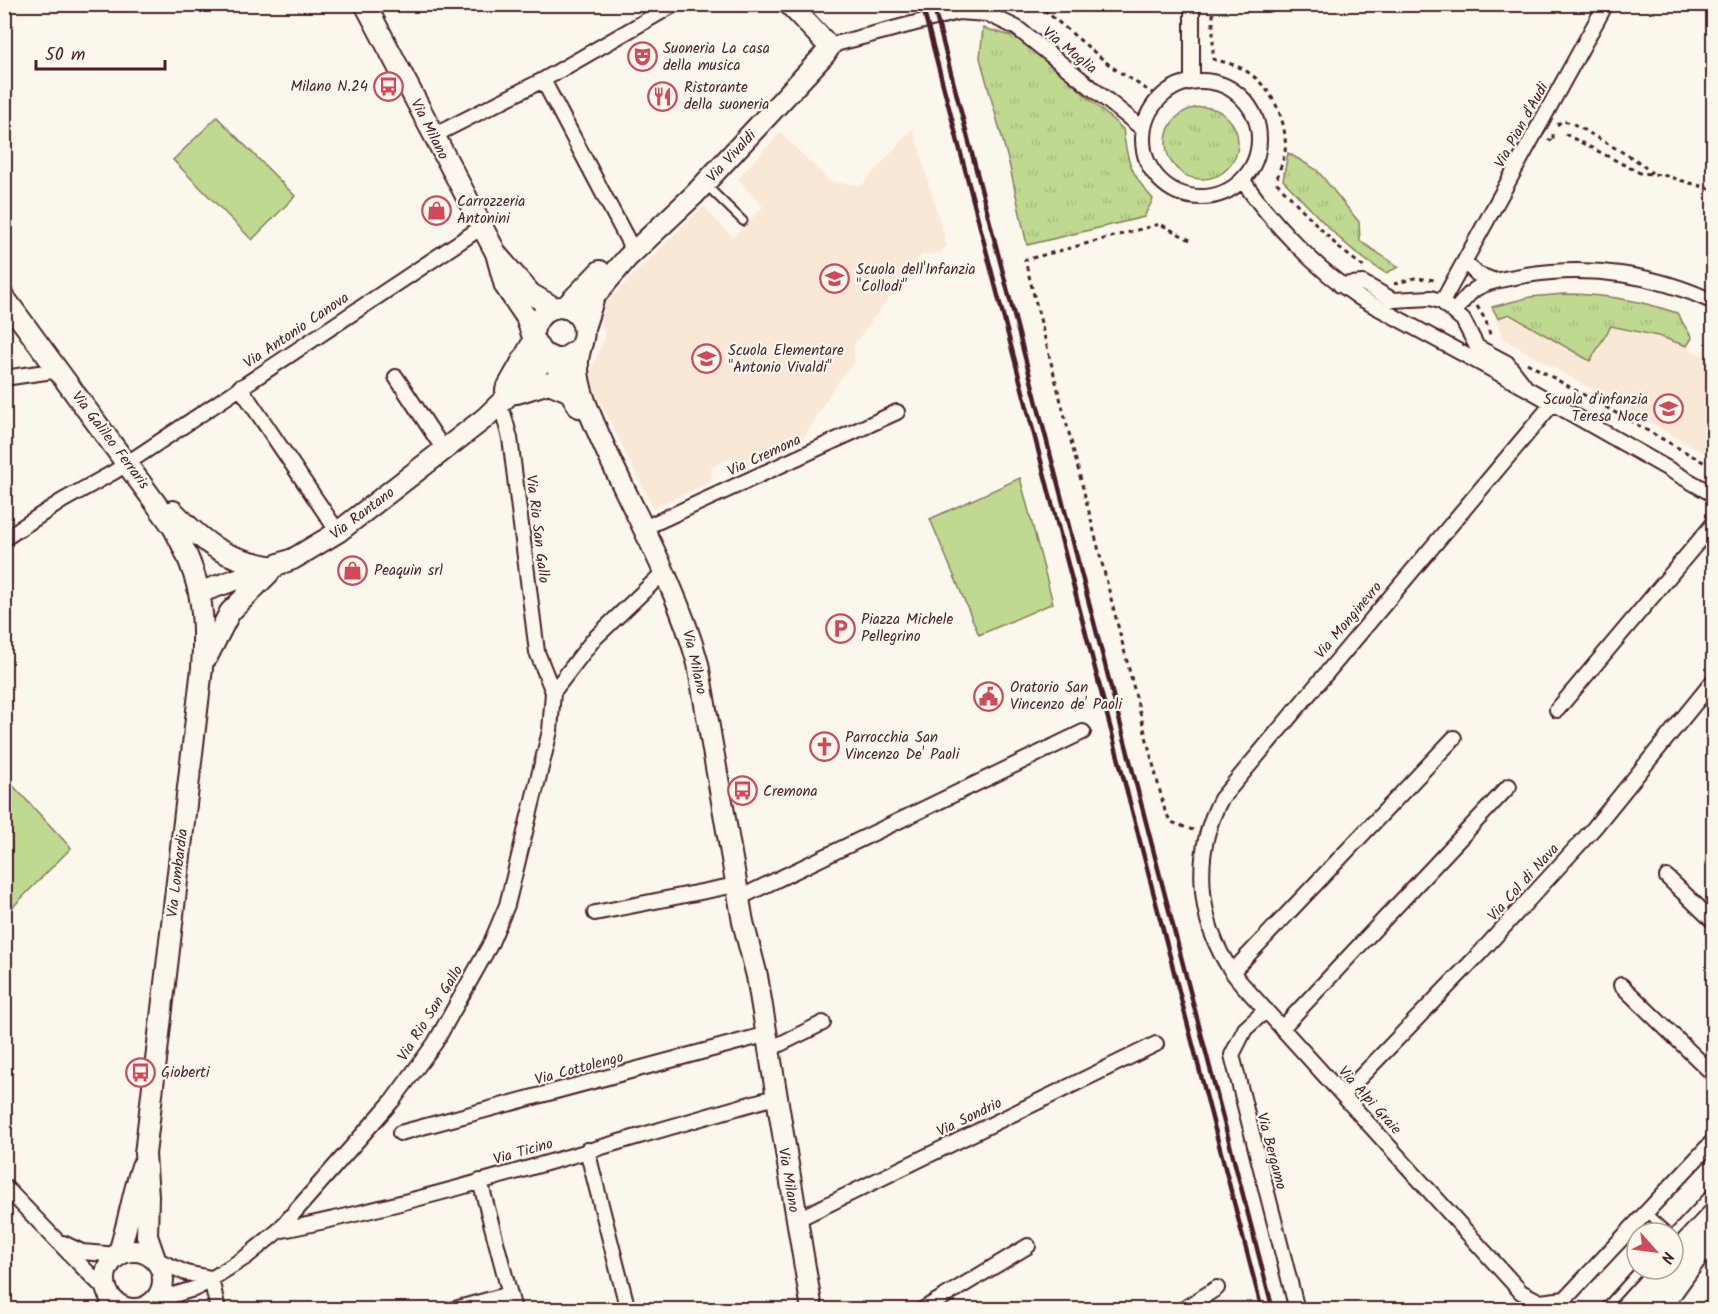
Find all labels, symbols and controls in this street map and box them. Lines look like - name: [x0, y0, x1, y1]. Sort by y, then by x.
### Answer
- street label: Via Moglia: [1037, 21, 1102, 80]
- scale bar: [36, 33, 165, 71]
- place label: Suoneria La casa della musica: [663, 37, 770, 78]
- text: 50 m: [45, 41, 85, 70]
- theatre icon: Suoneria La casa della musica: [626, 41, 658, 73]
- bus stop icon: Milano N.24: [373, 70, 405, 102]
- place label: Milano N.24: [290, 75, 368, 99]
- place label: Ristorante della suoneria: [684, 76, 769, 117]
- street label: Via Pian d'Audi: [1488, 77, 1556, 173]
- restaurant icon: Ristorante della suoneria: [647, 80, 679, 112]
- street label: Via Milano: [404, 95, 455, 164]
- street label: Via Vivaldi: [701, 124, 763, 188]
- place label: Carrozzeria Antonini: [457, 190, 525, 231]
- shop icon: Carrozzeria Antonini: [420, 194, 452, 226]
- place label: Scuola dell'Infanzia "Collodi": [856, 258, 976, 299]
- school or university icon: Scuola dell'Infanzia "Collodi": [819, 262, 851, 294]
- street label: Via Antonio Canova: [239, 287, 354, 375]
- place label: Scuola Elementare "Antonio Vivaldi": [728, 339, 844, 380]
- school or university icon: Scuola Elementare "Antonio Vivaldi": [691, 343, 723, 375]
- street label: Via Galileo Ferraris: [65, 386, 156, 495]
- place label: Scuola d'infanzia Teresa Noce: [1544, 388, 1648, 429]
- school or university icon: Scuola d'infanzia Teresa Noce: [1653, 392, 1685, 424]
- street label: Via Cremona: [724, 428, 805, 483]
- street label: Via Rio San Gallo: [518, 474, 556, 585]
- street label: Via Rantano: [325, 481, 400, 546]
- shop icon: Peaquin srl: [337, 554, 369, 586]
- place label: Peaquin srl: [374, 559, 443, 583]
- street label: Via Monginevro: [1309, 576, 1389, 665]
- place label: Piazza Michele Pellegrino: [861, 608, 954, 649]
- parking icon: Piazza Michele Pellegrino: [824, 612, 856, 644]
- street label: Via Milano: [675, 628, 713, 697]
- place label: Oratorio San Vincenzo de' Paoli: [1010, 676, 1123, 717]
- public building icon: Oratorio San Vincenzo de' Paoli: [973, 680, 1005, 712]
- place label: Parrocchia San Vincenzo De' Paoli: [845, 726, 961, 767]
- church icon: Parrocchia San Vincenzo De' Paoli: [808, 730, 840, 762]
- bus stop icon: Cremona: [726, 775, 758, 807]
- place label: Cremona: [763, 780, 817, 804]
- street label: Via Lombardia: [161, 827, 195, 919]
- street label: Via Col di Nava: [1482, 838, 1565, 927]
- street label: Via Rio San Gallo: [392, 961, 470, 1066]
- street label: Via Cottolengo: [532, 1046, 627, 1092]
- bus stop icon: Gioberti: [124, 1056, 156, 1088]
- place label: Gioberti: [161, 1061, 211, 1085]
- street label: Via Alpi Graie: [1332, 1061, 1407, 1141]
- street label: Via Sondrio: [933, 1092, 1006, 1144]
- street label: Via Bergamo: [1249, 1110, 1293, 1193]
- street label: Via Ticino: [491, 1132, 556, 1172]
- street label: Via Milano: [771, 1146, 806, 1215]
- north arrow: [1625, 1221, 1685, 1281]
- text: N: [1654, 1247, 1680, 1268]

